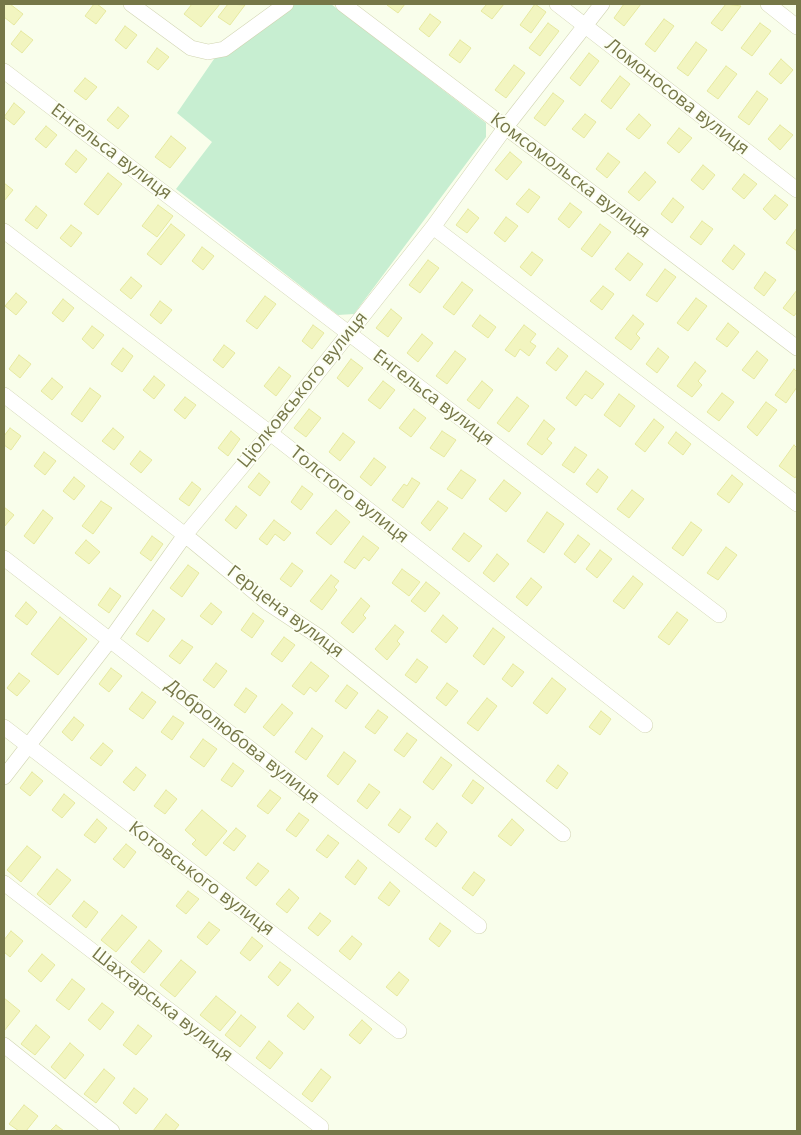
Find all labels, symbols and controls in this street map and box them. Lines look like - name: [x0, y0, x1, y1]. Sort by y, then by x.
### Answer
- street label: Ломоносова вулиця: [601, 34, 753, 160]
- street label: Енгельса вулиця: [46, 99, 176, 205]
- street label: Комсомольска вулиця: [486, 109, 654, 243]
- street label: Ціолковського вулиця: [233, 308, 373, 472]
- street label: Енгельса вулиця: [368, 345, 498, 451]
- street label: Толстого вулиця: [285, 442, 413, 548]
- street label: Герцена вулиця: [222, 561, 348, 663]
- street label: Добролюбова вулиця: [161, 675, 323, 809]
- street label: Котовського вулиця: [124, 817, 278, 941]
- street label: Шахтарська вулиця: [87, 943, 237, 1067]

